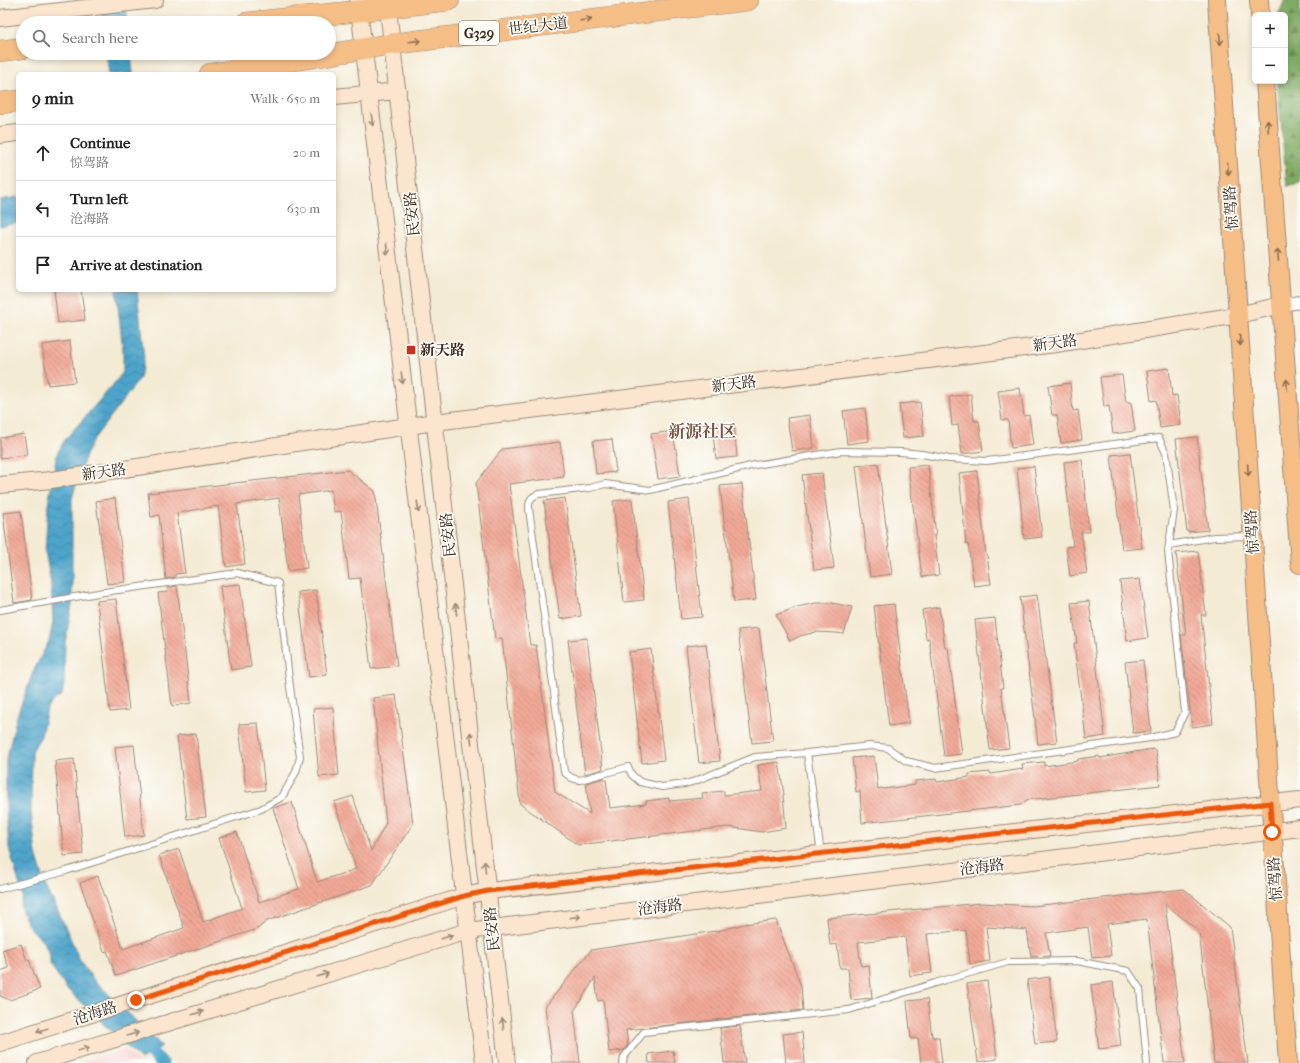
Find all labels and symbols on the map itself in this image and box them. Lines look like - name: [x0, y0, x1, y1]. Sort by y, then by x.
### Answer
- street label: 世纪大道: [507, 13, 569, 39]
- one-way arrow: [579, 16, 592, 24]
- road number: G329: [459, 21, 499, 45]
- one-way arrow: [1216, 32, 1223, 45]
- one-way arrow: [408, 37, 421, 45]
- one-way arrow: [368, 113, 376, 126]
- one-way arrow: [1265, 120, 1272, 133]
- one-way arrow: [1225, 162, 1232, 175]
- street label: 惊驾路: [1220, 185, 1242, 231]
- street label: 民安路: [401, 191, 423, 237]
- one-way arrow: [383, 242, 391, 255]
- one-way arrow: [1274, 249, 1281, 262]
- street label: 新天路: [1031, 331, 1079, 355]
- one-way arrow: [1236, 333, 1243, 346]
- place label: 新天路: [420, 341, 465, 359]
- marker: 新天路: [405, 344, 417, 356]
- one-way arrow: [398, 371, 406, 384]
- street label: 新天路: [711, 372, 757, 396]
- one-way arrow: [1284, 379, 1291, 392]
- district label: 新源社区: [668, 421, 736, 441]
- street label: 新天路: [80, 460, 128, 484]
- one-way arrow: [1245, 463, 1252, 476]
- one-way arrow: [414, 500, 421, 513]
- street label: 惊驾路: [1241, 509, 1263, 555]
- street label: 民安路: [437, 512, 459, 558]
- one-way arrow: [452, 603, 460, 616]
- one-way arrow: [467, 732, 475, 745]
- route start: [1263, 823, 1281, 841]
- street label: 沧海路: [959, 855, 1005, 879]
- street label: 惊驾路: [1264, 856, 1286, 902]
- one-way arrow: [482, 861, 489, 874]
- street label: 沧海路: [637, 895, 683, 919]
- street label: 民安路: [481, 906, 503, 952]
- one-way arrow: [568, 913, 581, 921]
- one-way arrow: [440, 933, 453, 940]
- one-way arrow: [316, 971, 329, 978]
- route end: [127, 991, 145, 1009]
- street label: 沧海路: [71, 997, 119, 1029]
- one-way arrow: [192, 1009, 205, 1016]
- one-way arrow: [499, 1018, 507, 1031]
- one-way arrow: [36, 1026, 48, 1034]
- one-way arrow: [126, 1029, 138, 1037]
- one-way arrow: [78, 1044, 90, 1052]

